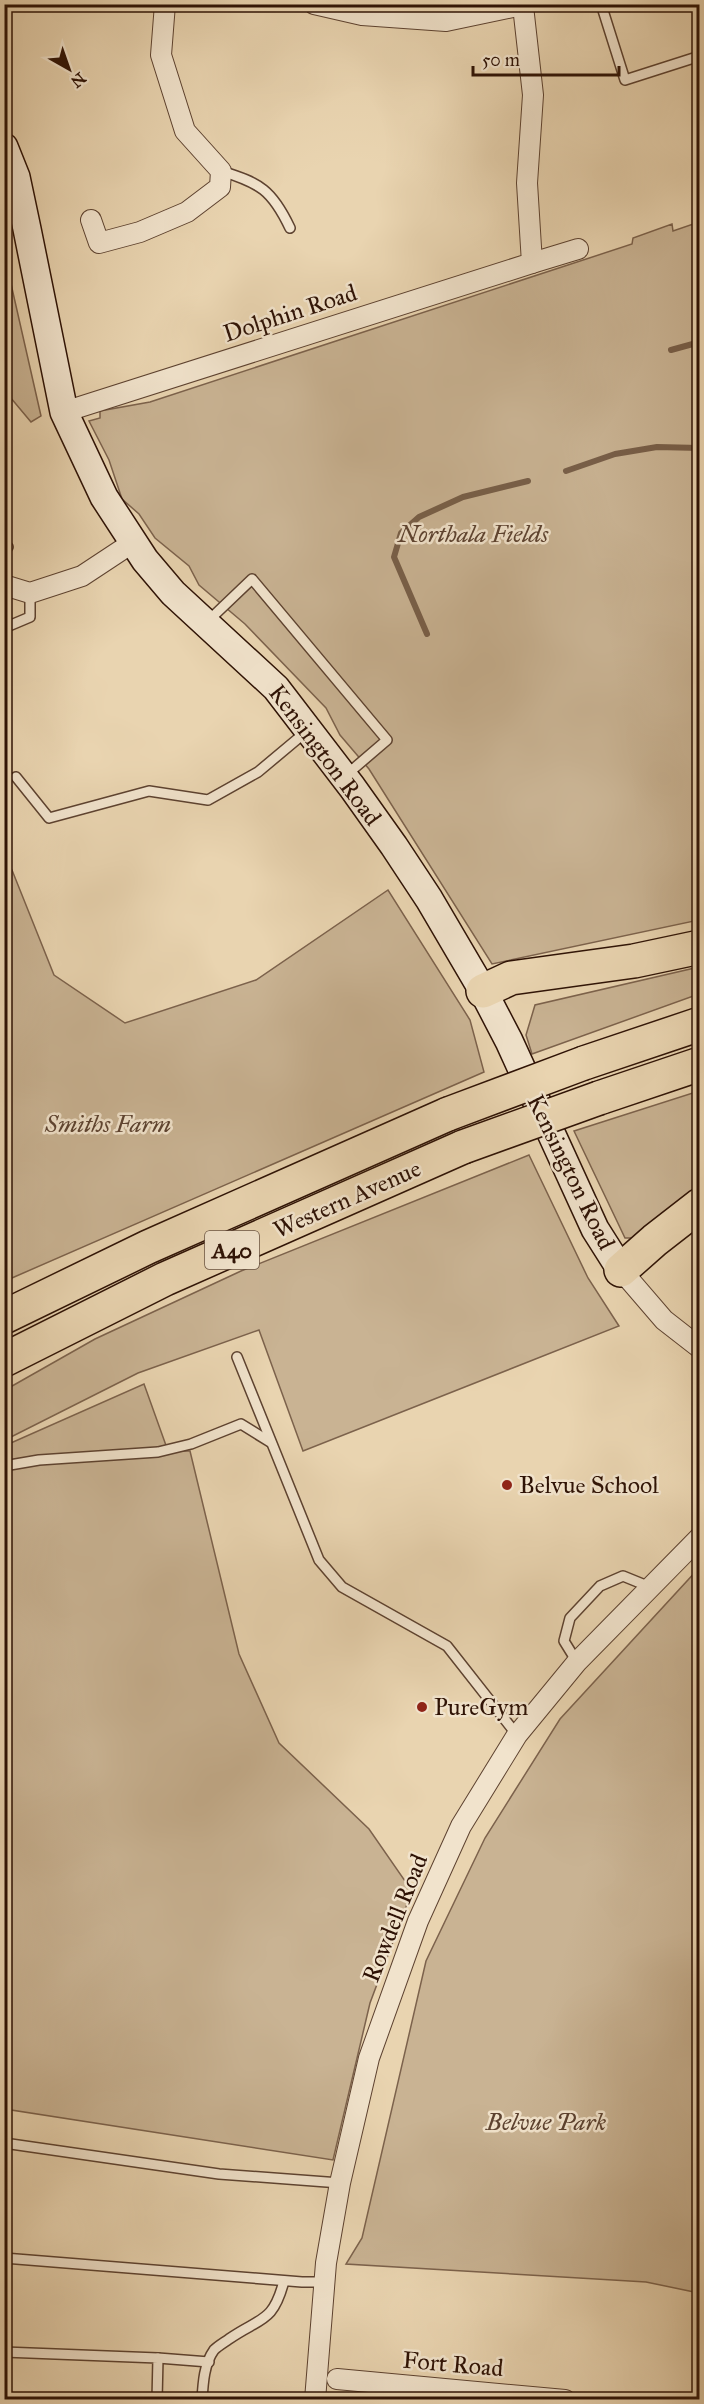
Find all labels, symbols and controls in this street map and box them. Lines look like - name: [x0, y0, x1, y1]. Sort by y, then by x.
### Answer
- north arrow: [39, 39, 99, 99]
- scale bar: [473, 39, 618, 77]
- text: 50 m: [482, 49, 520, 71]
- text: N: [67, 68, 90, 92]
- street label: Dolphin Road: [219, 277, 361, 349]
- park label: Northala Fields: [396, 519, 549, 549]
- street label: Kensington Road: [262, 678, 388, 832]
- street label: Kensington Road: [520, 1089, 622, 1255]
- park label: Smiths Farm: [44, 1109, 171, 1139]
- street label: Western Avenue: [269, 1153, 425, 1245]
- road number: A40: [205, 1231, 259, 1269]
- place label: Belvue School: [519, 1470, 659, 1500]
- marker: Belvue School: [500, 1478, 514, 1492]
- place label: PureGym: [434, 1692, 528, 1722]
- marker: PureGym: [415, 1700, 429, 1714]
- street label: Rowdell Road: [356, 1849, 434, 1987]
- park label: Belvue Park: [485, 2107, 606, 2137]
- street label: Fort Road: [401, 2345, 505, 2383]

